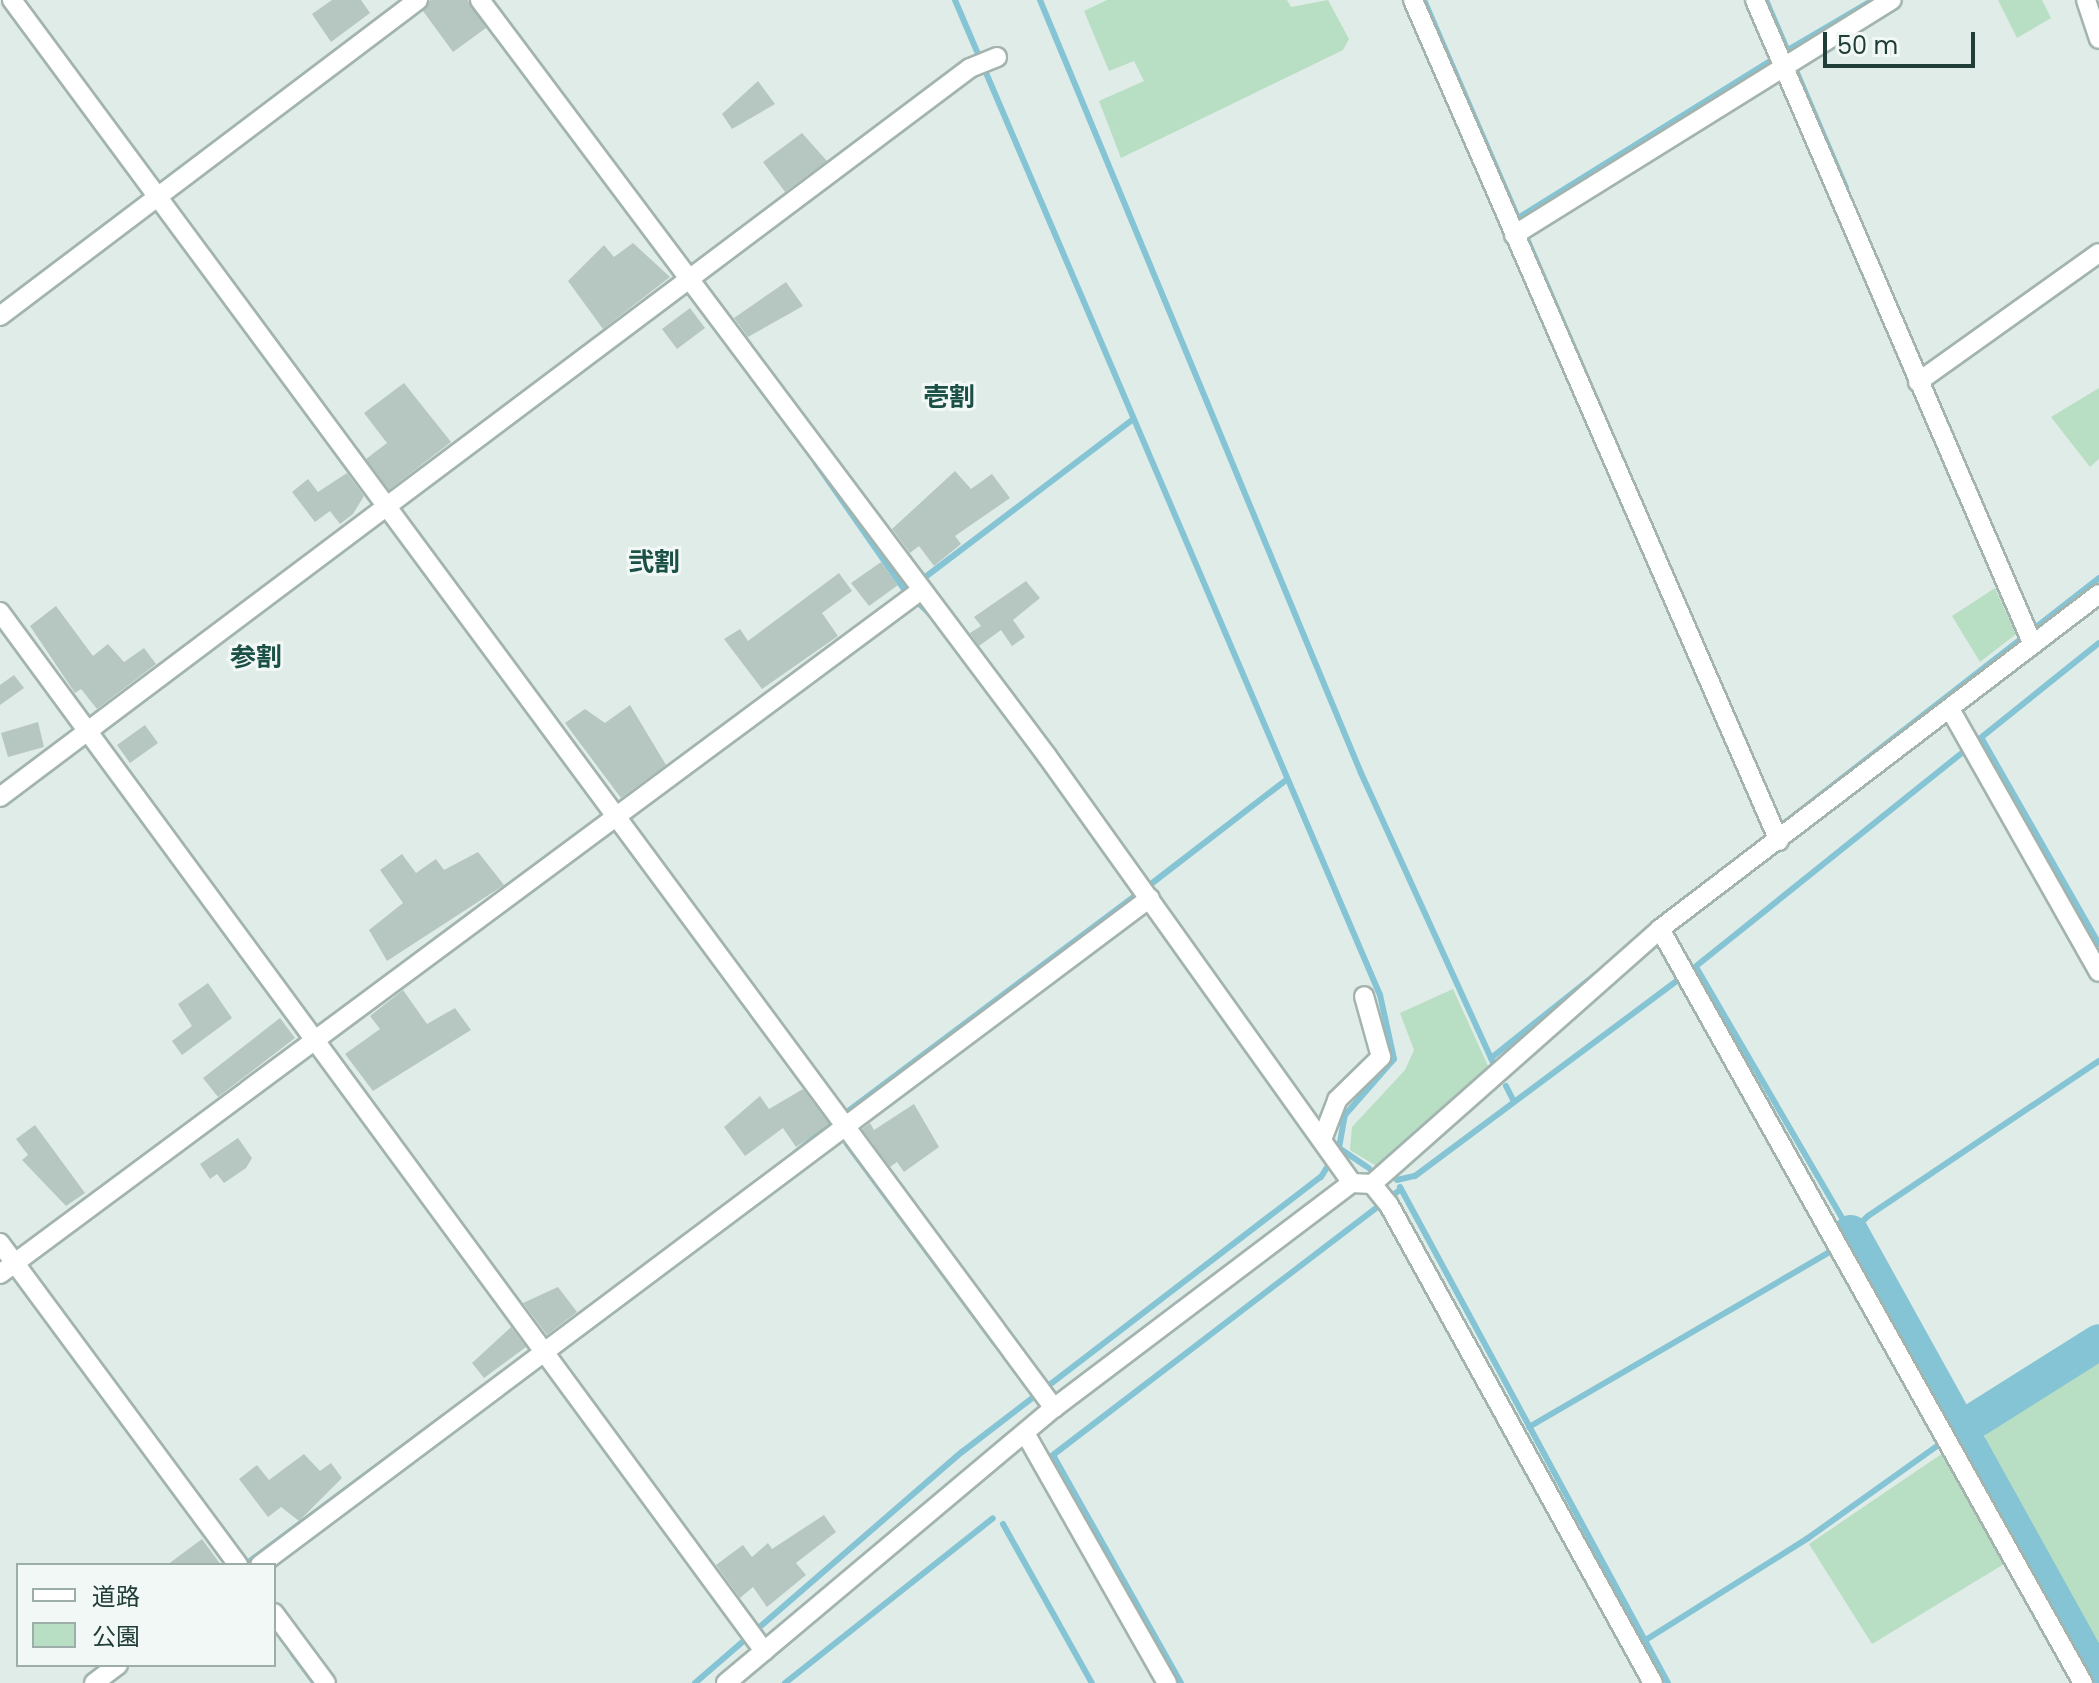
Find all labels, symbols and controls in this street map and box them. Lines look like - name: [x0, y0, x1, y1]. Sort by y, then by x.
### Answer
- scale bar: [1827, 16, 1979, 66]
- text: 50 m: [1837, 29, 1898, 62]
- district label: 壱割: [923, 382, 975, 414]
- district label: 弐割: [628, 547, 680, 579]
- district label: 参割: [230, 642, 282, 674]
- legend: [16, 1563, 276, 1667]
- text: 道路: [92, 1580, 140, 1613]
- text: 公園: [92, 1620, 140, 1653]

